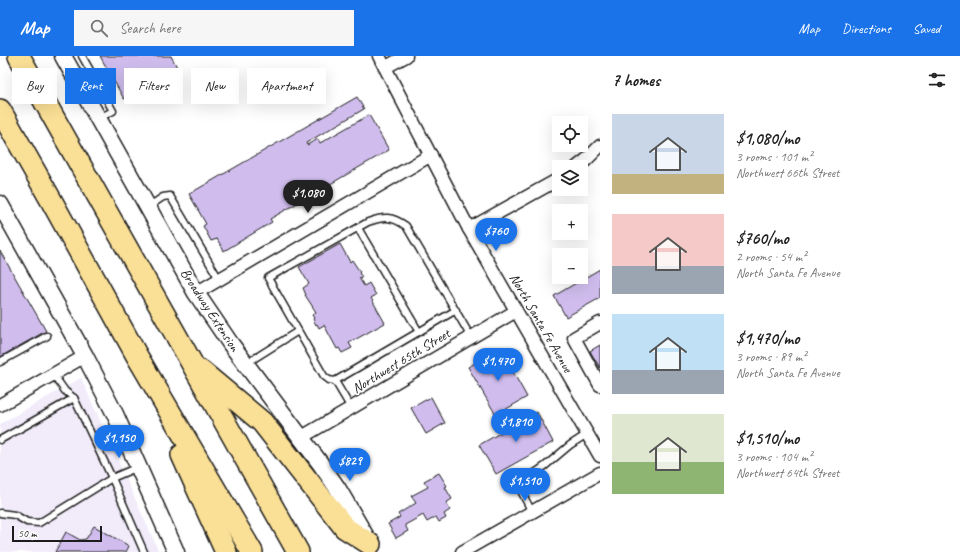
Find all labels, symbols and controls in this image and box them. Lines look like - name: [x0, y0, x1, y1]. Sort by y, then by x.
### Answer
- search box: [74, 10, 354, 46]
- text: Map: [20, 16, 50, 40]
- icon: search: [88, 17, 110, 39]
- text: Search here: [120, 19, 181, 38]
- text: Map: [799, 20, 820, 37]
- text: Directions: [842, 20, 891, 37]
- text: Saved: [913, 20, 940, 37]
- chip: Buy: [12, 68, 57, 104]
- chip: Rent: [65, 68, 116, 104]
- chip: Filters: [124, 68, 183, 104]
- chip: New: [191, 68, 239, 104]
- chip: Apartment: [247, 68, 326, 104]
- icon: filters: [926, 69, 948, 91]
- text: 7 homes: [612, 70, 660, 91]
- map controls: [552, 116, 588, 284]
- button: locate: [552, 116, 588, 152]
- text: $1,080/mo: [736, 128, 799, 149]
- icon: home: [644, 130, 692, 178]
- text: 3 rooms · 101 m²: [736, 149, 812, 165]
- button: layers: [552, 160, 588, 196]
- text: Northwest 66th Street: [736, 165, 839, 181]
- pin: $1,080: [275, 180, 341, 214]
- text: $1,080: [292, 185, 324, 201]
- button: +: [552, 204, 588, 240]
- pin: $760: [472, 218, 520, 252]
- text: $760: [484, 223, 508, 239]
- text: $760/mo: [736, 228, 789, 249]
- icon: home: [644, 230, 692, 278]
- button: −: [552, 248, 588, 284]
- text: 2 rooms · 54 m²: [736, 249, 806, 265]
- street label: Broadway Extension: [177, 265, 244, 355]
- text: North Santa Fe Avenue: [736, 265, 840, 281]
- street label: North Santa Fe Avenue: [506, 270, 577, 377]
- street label: Northwest 65th Street: [349, 324, 454, 397]
- text: $1,470/mo: [736, 328, 799, 349]
- icon: home: [644, 330, 692, 378]
- pin: $1,470: [465, 348, 531, 382]
- text: 3 rooms · 89 m²: [736, 349, 806, 365]
- text: $1,470: [482, 353, 514, 369]
- text: North Santa Fe Avenue: [736, 365, 840, 381]
- pin: $1,810: [483, 409, 549, 443]
- text: $1,810: [500, 414, 532, 430]
- pin: $1,150: [86, 425, 152, 459]
- text: $1,510/mo: [736, 428, 799, 449]
- text: $1,150: [103, 430, 135, 446]
- icon: home: [644, 430, 692, 478]
- pin: $829: [326, 448, 374, 482]
- text: 3 rooms · 104 m²: [736, 449, 812, 465]
- text: $829: [338, 453, 362, 469]
- text: Northwest 64th Street: [736, 465, 839, 481]
- pin: $1,510: [492, 468, 558, 502]
- text: $1,510: [509, 473, 541, 489]
- scale bar: [12, 524, 102, 543]
- text: 50 m: [18, 526, 37, 540]

